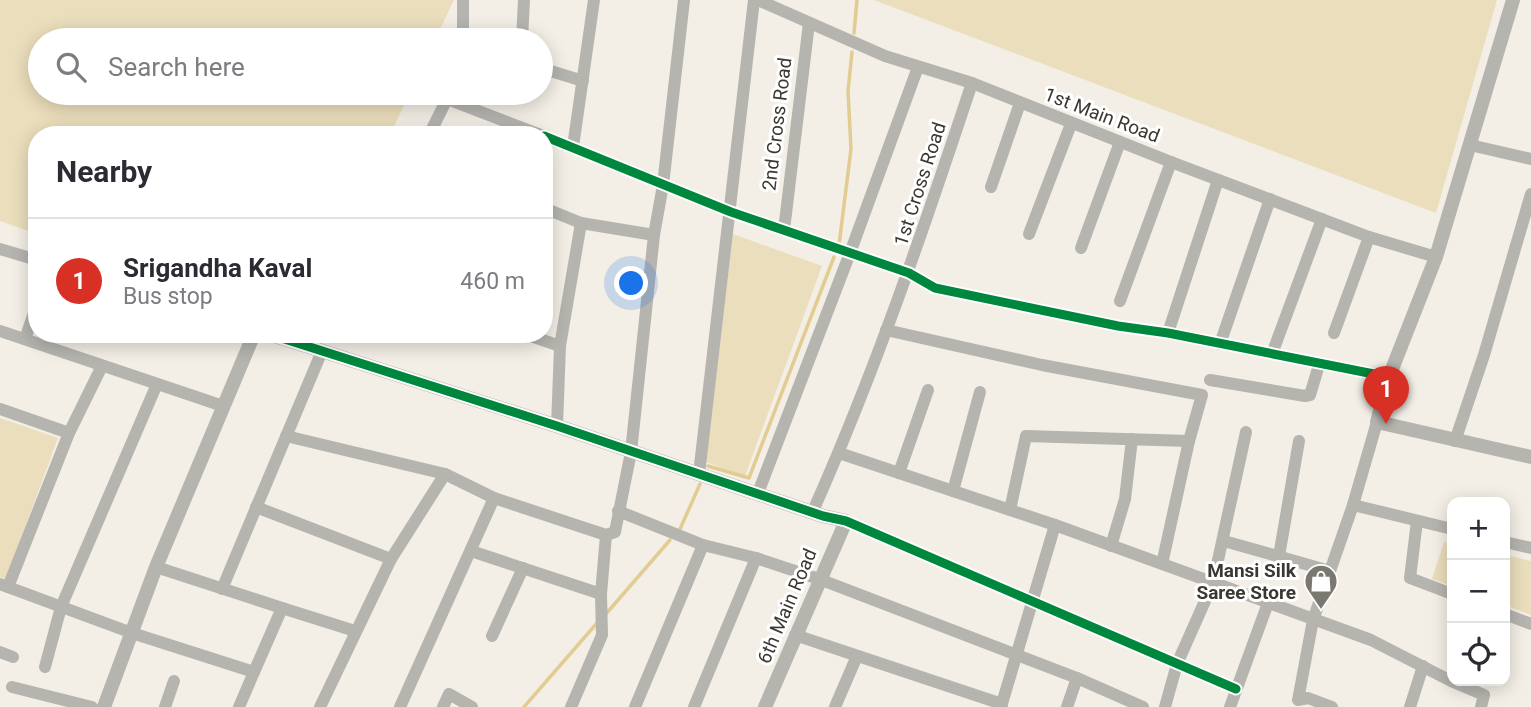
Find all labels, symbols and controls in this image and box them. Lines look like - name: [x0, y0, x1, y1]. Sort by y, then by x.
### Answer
- search box: [28, 28, 553, 105]
- icon: search: [52, 48, 90, 86]
- text: Search here: [108, 52, 245, 82]
- street label: 2nd Cross Road: [757, 56, 797, 192]
- street label: 1st Main Road: [1041, 82, 1163, 148]
- street label: 1st Cross Road: [889, 119, 951, 249]
- text: Nearby: [56, 154, 152, 189]
- text: Srigandha Kaval: [123, 253, 312, 283]
- your location: [614, 266, 648, 300]
- text: 1: [72, 268, 86, 295]
- text: 460 m: [460, 268, 525, 295]
- text: Bus stop: [123, 283, 213, 310]
- pin: 1: [1363, 366, 1409, 424]
- map controls: [1447, 497, 1510, 686]
- button: +: [1447, 497, 1510, 560]
- street label: 6th Main Road: [752, 545, 822, 667]
- place label: Mansi Silk Saree Store: [1196, 559, 1297, 604]
- button: −: [1447, 560, 1510, 623]
- shop icon: Mansi Silk Saree Store: [1302, 562, 1340, 611]
- button: locate: [1447, 623, 1510, 686]

